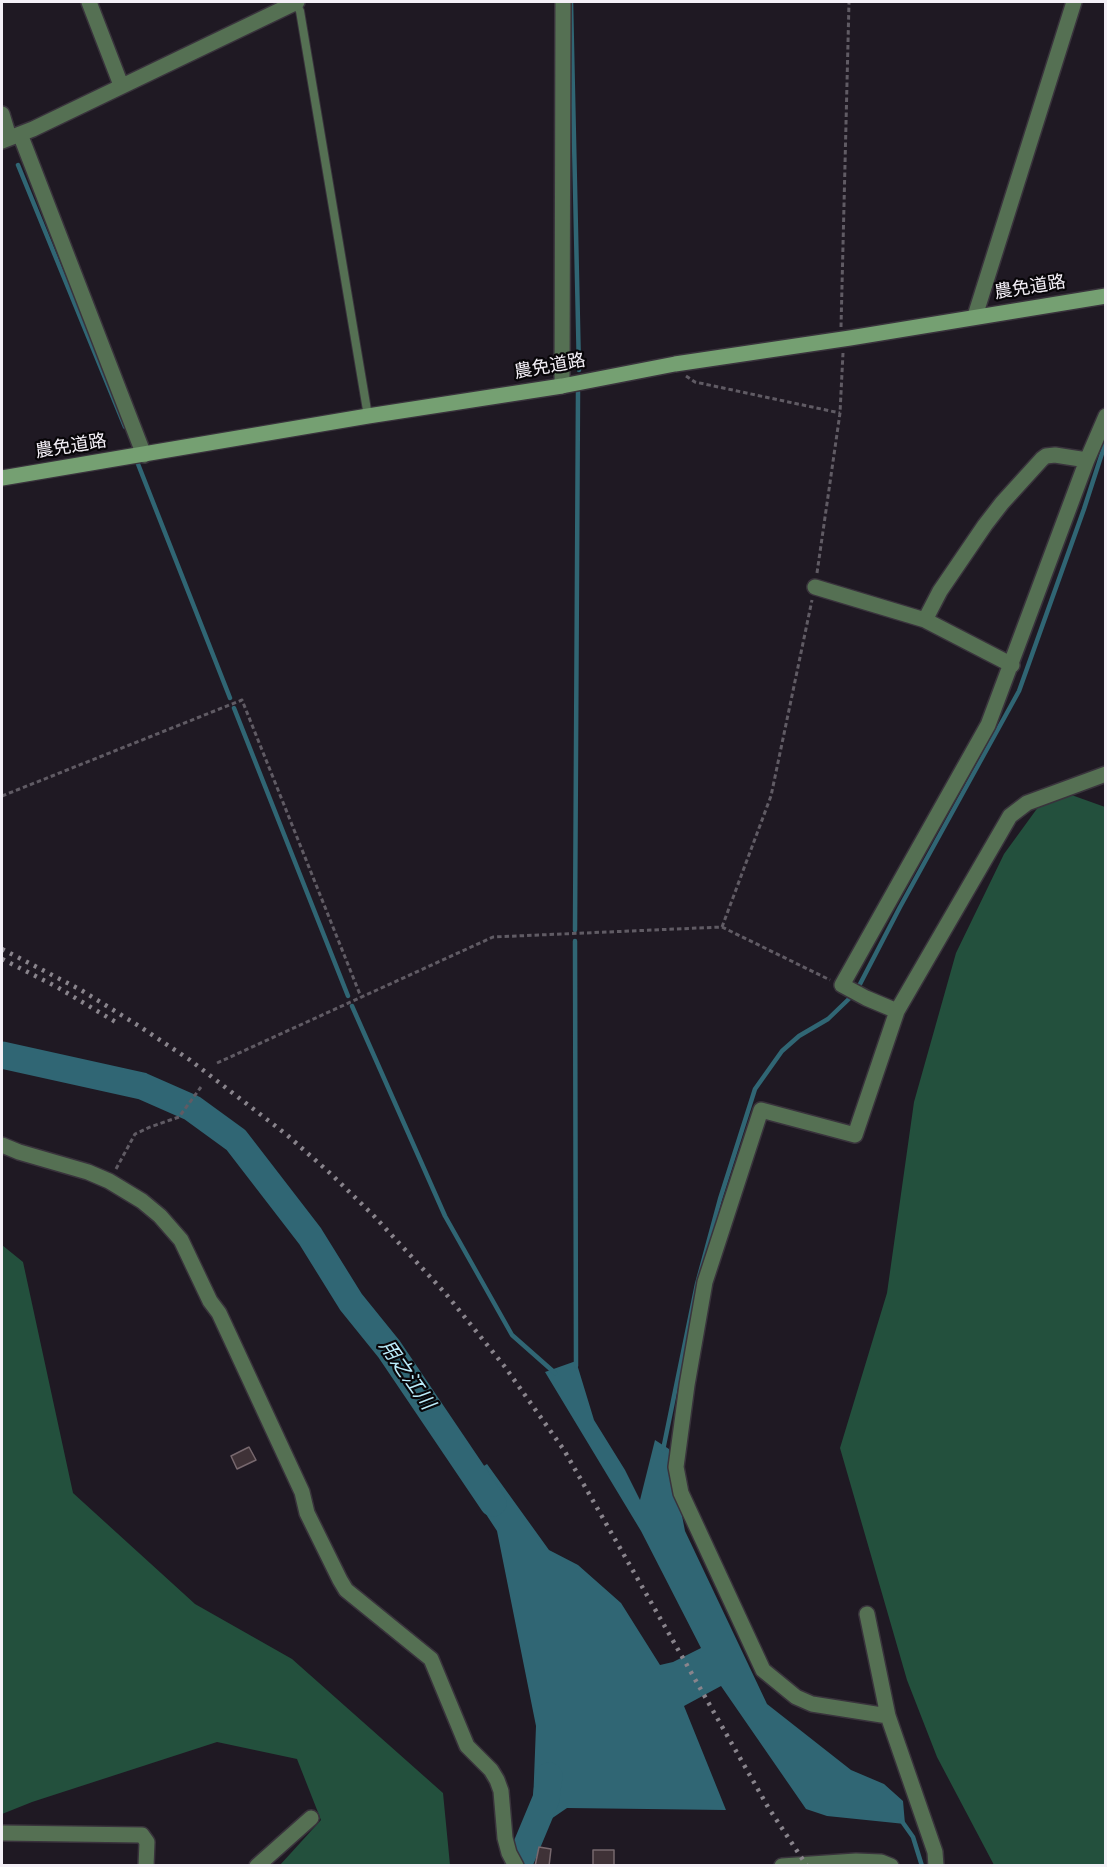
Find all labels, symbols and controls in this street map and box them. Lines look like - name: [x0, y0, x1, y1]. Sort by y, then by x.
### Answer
- street label: 農免道路: [993, 272, 1067, 304]
- street label: 農免道路: [513, 350, 587, 384]
- street label: 農免道路: [34, 431, 108, 463]
- water label: 用之江川: [373, 1335, 439, 1415]

